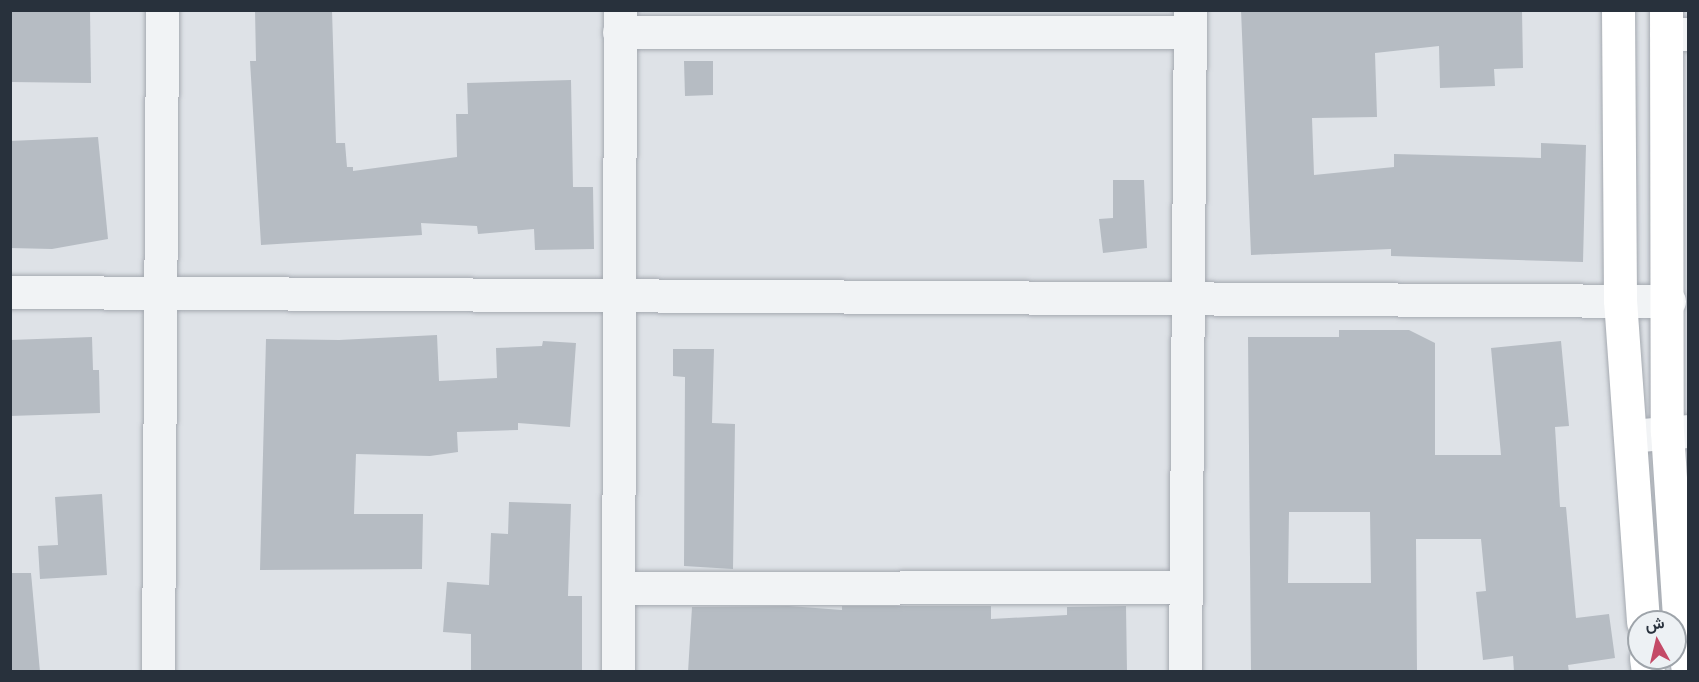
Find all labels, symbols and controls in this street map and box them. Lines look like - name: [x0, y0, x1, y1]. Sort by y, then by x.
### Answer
- north arrow: [1627, 610, 1687, 670]
- text: ش: [1644, 611, 1666, 636]

